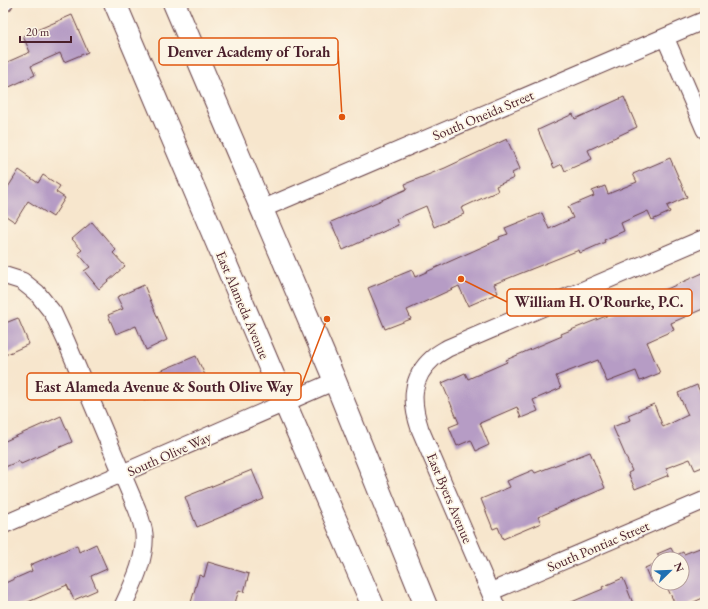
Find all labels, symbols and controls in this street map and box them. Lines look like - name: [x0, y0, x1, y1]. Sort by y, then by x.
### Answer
- scale bar: [20, 18, 71, 44]
- text: 20 m: [26, 24, 50, 40]
- callout: Denver Academy of Torah: [159, 38, 338, 65]
- text: Denver Academy of Torah: [168, 42, 331, 61]
- street label: South Oneida Street: [430, 85, 537, 144]
- street label: East Alameda Avenue: [212, 248, 274, 362]
- callout: William H. O'Rourke, P.C.: [507, 289, 692, 316]
- text: William H. O'Rourke, P.C.: [515, 292, 684, 311]
- callout: East Alameda Avenue & South Olive Way: [27, 373, 301, 400]
- text: East Alameda Avenue & South Olive Way: [35, 377, 294, 396]
- street label: South Olive Way: [124, 427, 214, 480]
- street label: East Byers Avenue: [423, 450, 477, 546]
- street label: South Pontiac Street: [544, 516, 652, 576]
- north arrow: [650, 551, 690, 591]
- text: N: [671, 560, 687, 574]

